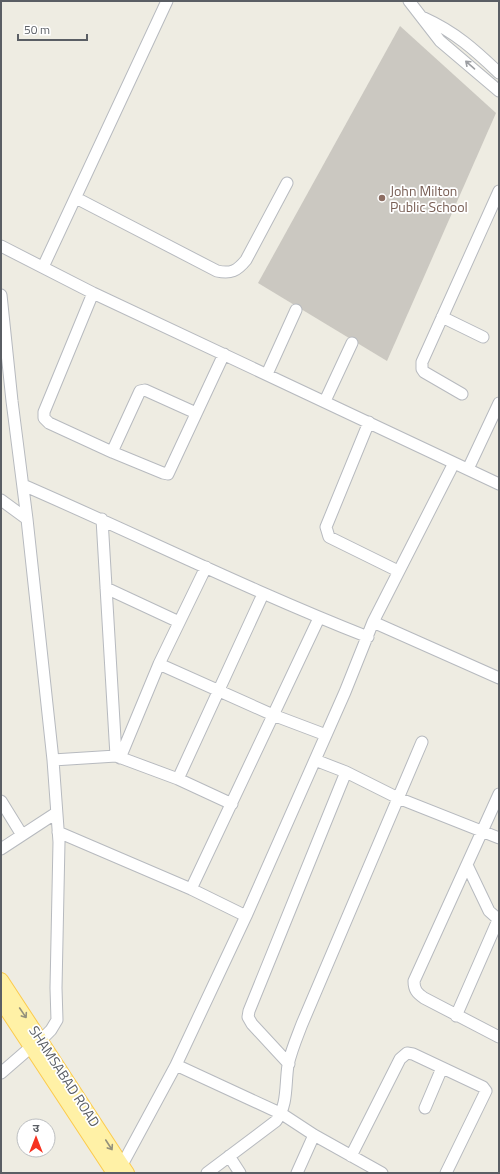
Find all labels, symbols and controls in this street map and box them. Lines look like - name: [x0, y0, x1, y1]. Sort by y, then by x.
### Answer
- scale bar: [18, 16, 87, 42]
- text: 50 m: [24, 20, 50, 39]
- one-way arrow: [464, 61, 475, 70]
- place label: John Milton Public School: [390, 180, 468, 217]
- marker: John Milton Public School: [377, 193, 387, 203]
- one-way arrow: [19, 1007, 27, 1018]
- street label: SHAMSABAD ROAD: [24, 1021, 106, 1131]
- north arrow: [16, 1118, 56, 1158]
- text: उ: [33, 1120, 40, 1136]
- one-way arrow: [105, 1139, 113, 1150]

